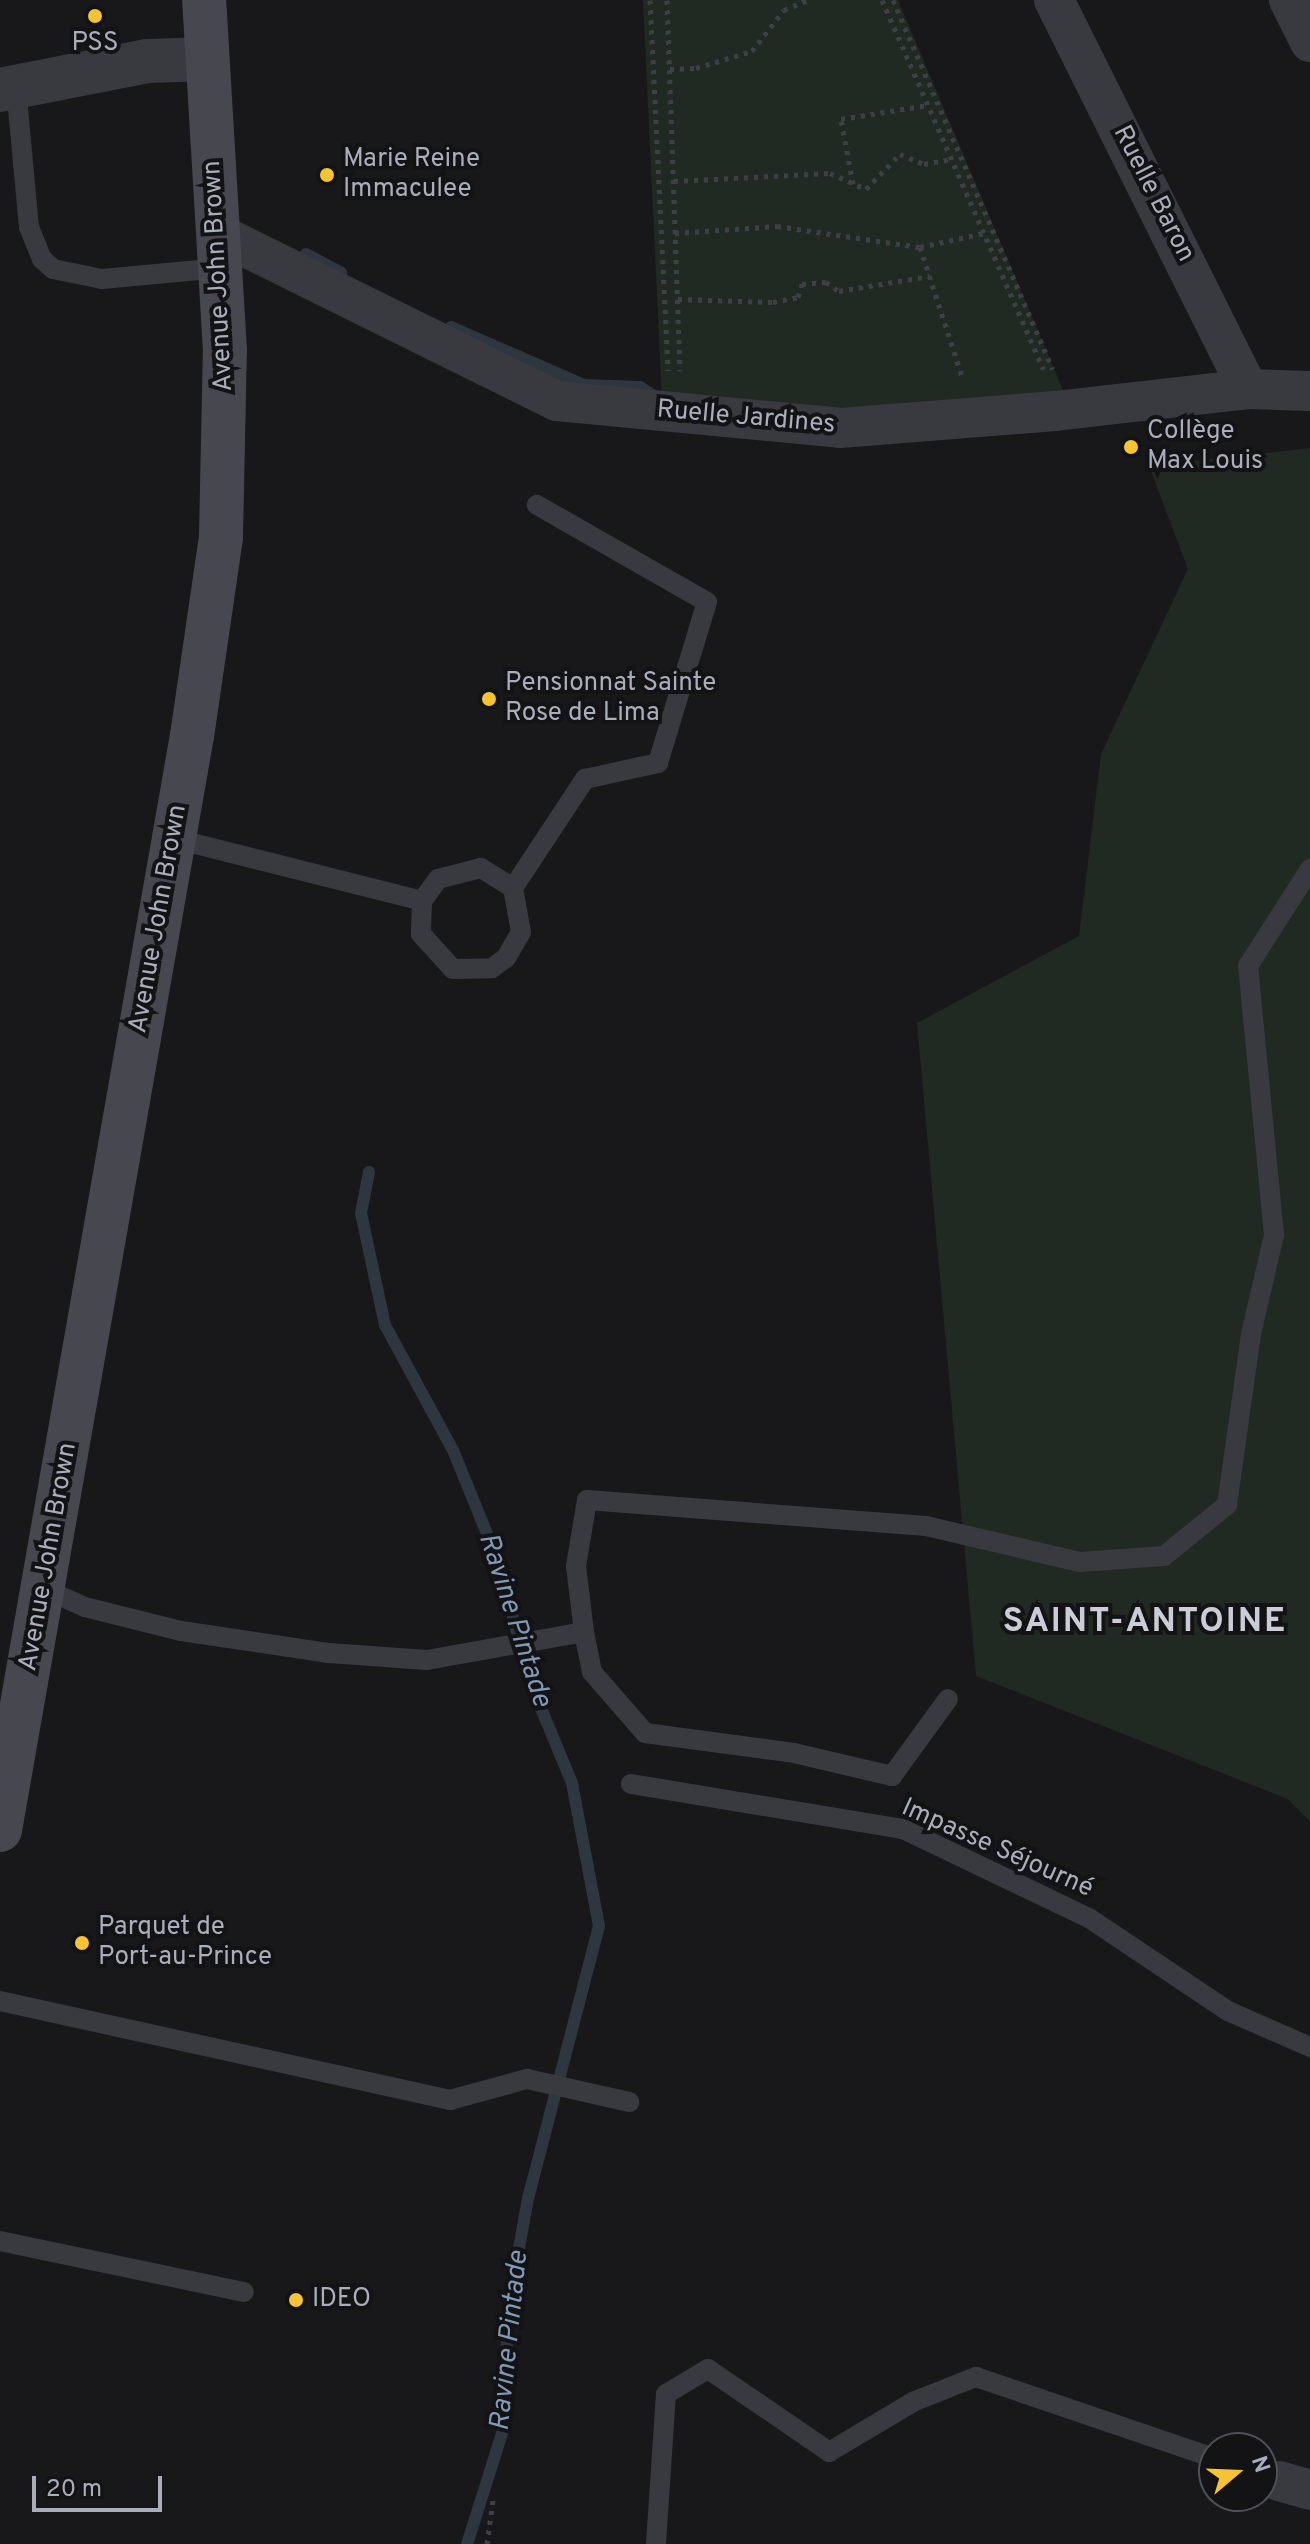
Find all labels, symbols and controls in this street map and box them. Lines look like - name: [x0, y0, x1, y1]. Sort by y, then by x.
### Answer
- marker: PSS: [86, 7, 104, 25]
- place label: PSS: [71, 28, 119, 60]
- street label: Ruelle Baron: [1105, 121, 1201, 267]
- place label: Marie Reine Immaculee: [343, 144, 480, 206]
- street label: Avenue John Brown: [197, 160, 241, 392]
- marker: Marie Reine Immaculee: [318, 166, 336, 184]
- street label: Ruelle Jardines: [656, 395, 836, 441]
- place label: Collège Max Louis: [1147, 416, 1263, 478]
- marker: Collège Max Louis: [1122, 438, 1140, 456]
- place label: Pensionnat Sainte Rose de Lima: [505, 668, 716, 730]
- marker: Pensionnat Sainte Rose de Lima: [480, 690, 498, 708]
- street label: Avenue John Brown: [124, 802, 194, 1036]
- street label: Avenue John Brown: [14, 1440, 84, 1674]
- water label: Ravine Pintade: [470, 1529, 558, 1711]
- district label: SAINT-ANTOINE: [1003, 1603, 1287, 1643]
- street label: Impasse Séjourné: [896, 1793, 1098, 1905]
- place label: Parquet de Port-au-Prince: [98, 1912, 272, 1974]
- marker: Parquet de Port-au-Prince: [73, 1934, 91, 1952]
- water label: Ravine Pintade: [484, 2249, 536, 2433]
- place label: IDEO: [312, 2284, 371, 2316]
- marker: IDEO: [287, 2291, 305, 2309]
- north arrow: [1198, 2432, 1278, 2512]
- text: N: [1244, 2453, 1275, 2477]
- scale bar: [36, 2460, 166, 2510]
- text: 20 m: [46, 2475, 102, 2505]

